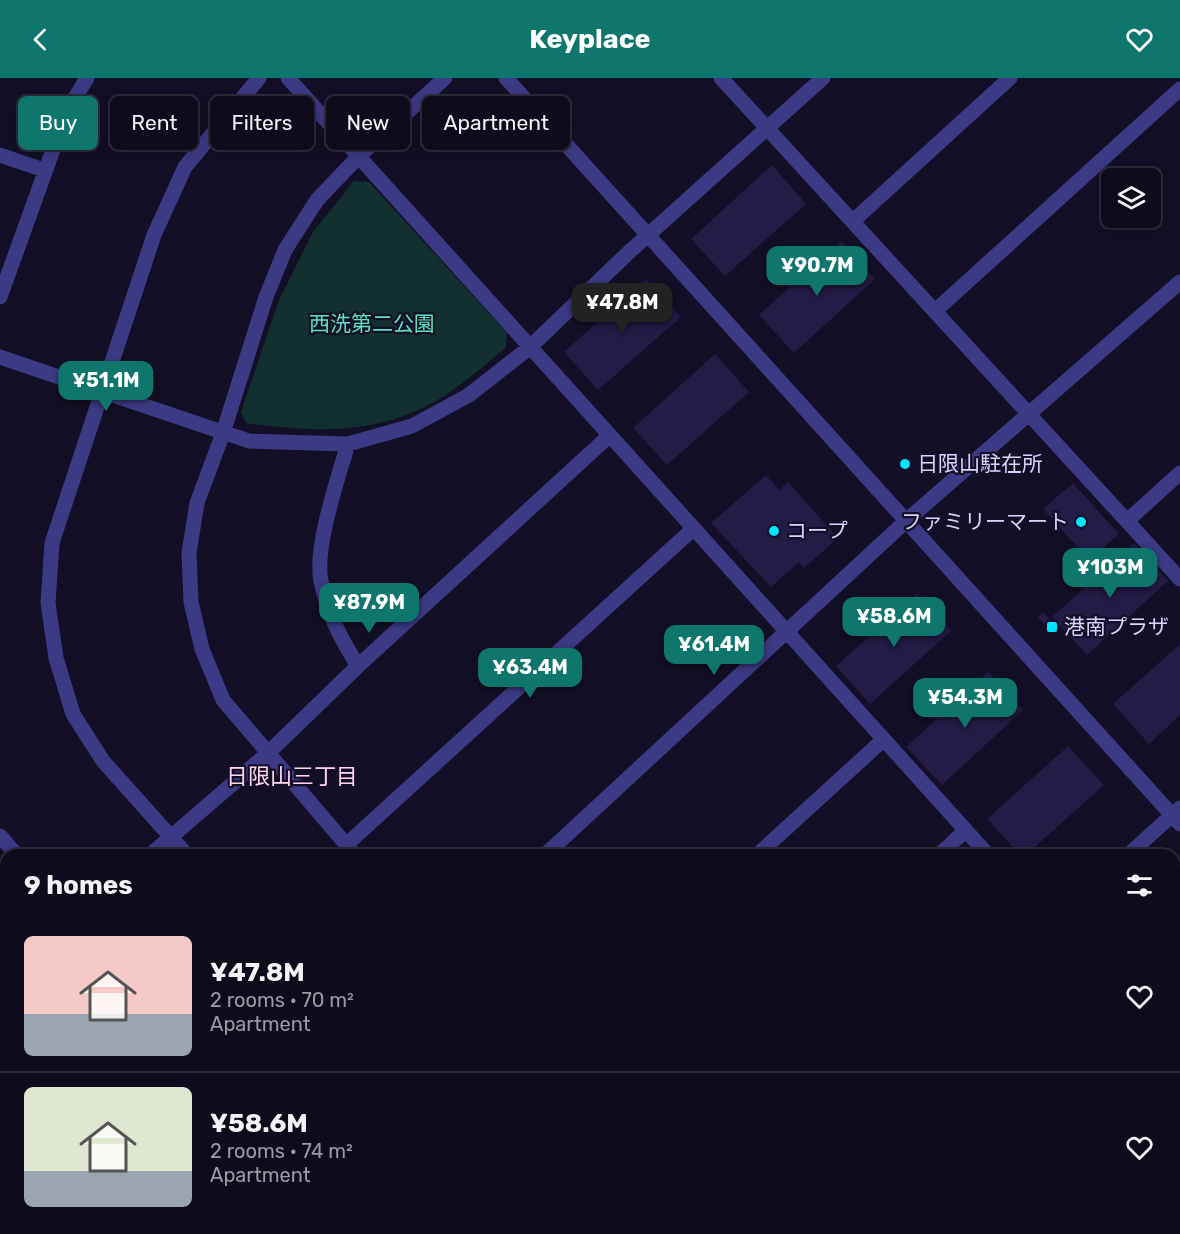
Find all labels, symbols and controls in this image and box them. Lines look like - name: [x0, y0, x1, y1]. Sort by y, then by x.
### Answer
- icon: back: [24, 23, 57, 56]
- text: Keyplace: [529, 23, 651, 55]
- icon: heart: [1123, 23, 1156, 56]
- chip: Buy: [18, 96, 98, 150]
- chip: Rent: [110, 96, 198, 150]
- chip: Filters: [210, 96, 314, 150]
- chip: New: [326, 96, 410, 150]
- chip: Apartment: [422, 96, 570, 150]
- map controls: [1101, 168, 1161, 228]
- button: layers: [1101, 168, 1161, 228]
- pin: ¥90.7M: [768, 246, 866, 297]
- text: ¥90.7M: [780, 253, 854, 277]
- pin: ¥47.8M: [573, 283, 671, 334]
- text: ¥47.8M: [586, 290, 658, 314]
- park label: 西洗第二公園: [309, 311, 435, 336]
- pin: ¥51.1M: [57, 361, 155, 412]
- text: ¥51.1M: [72, 368, 140, 392]
- place label: 日限山駐在所: [917, 451, 1043, 476]
- marker: 日限山駐在所: [898, 457, 912, 471]
- place label: ファミリーマート: [901, 509, 1069, 534]
- marker: ファミリーマート: [1074, 515, 1088, 529]
- place label: コープ: [786, 518, 848, 543]
- marker: コープ: [767, 524, 781, 538]
- pin: ¥103M: [1068, 548, 1152, 599]
- text: ¥103M: [1076, 555, 1144, 579]
- pin: ¥87.9M: [320, 583, 418, 634]
- text: ¥87.9M: [333, 590, 405, 614]
- pin: ¥58.6M: [845, 597, 943, 648]
- text: ¥58.6M: [856, 604, 932, 628]
- place label: 港南プラザ: [1064, 614, 1169, 639]
- marker: 港南プラザ: [1045, 620, 1059, 634]
- pin: ¥61.4M: [665, 625, 763, 676]
- text: ¥61.4M: [678, 632, 750, 656]
- pin: ¥63.4M: [481, 648, 579, 699]
- text: ¥63.4M: [492, 655, 568, 679]
- pin: ¥54.3M: [916, 678, 1014, 729]
- text: ¥54.3M: [927, 685, 1003, 709]
- district label: 日限山三丁目: [226, 763, 358, 790]
- icon: filters: [1123, 869, 1156, 902]
- text: 9 homes: [24, 870, 133, 901]
- text: ¥47.8M: [210, 957, 305, 988]
- icon: home: [72, 960, 144, 1032]
- icon: heart: [1123, 980, 1156, 1013]
- text: 2 rooms · 70 m²: [210, 988, 354, 1012]
- text: Apartment: [210, 1012, 311, 1036]
- text: ¥58.6M: [210, 1108, 308, 1139]
- icon: home: [72, 1111, 144, 1183]
- icon: heart: [1123, 1131, 1156, 1164]
- text: 2 rooms · 74 m²: [210, 1139, 353, 1163]
- text: Apartment: [210, 1163, 311, 1187]

